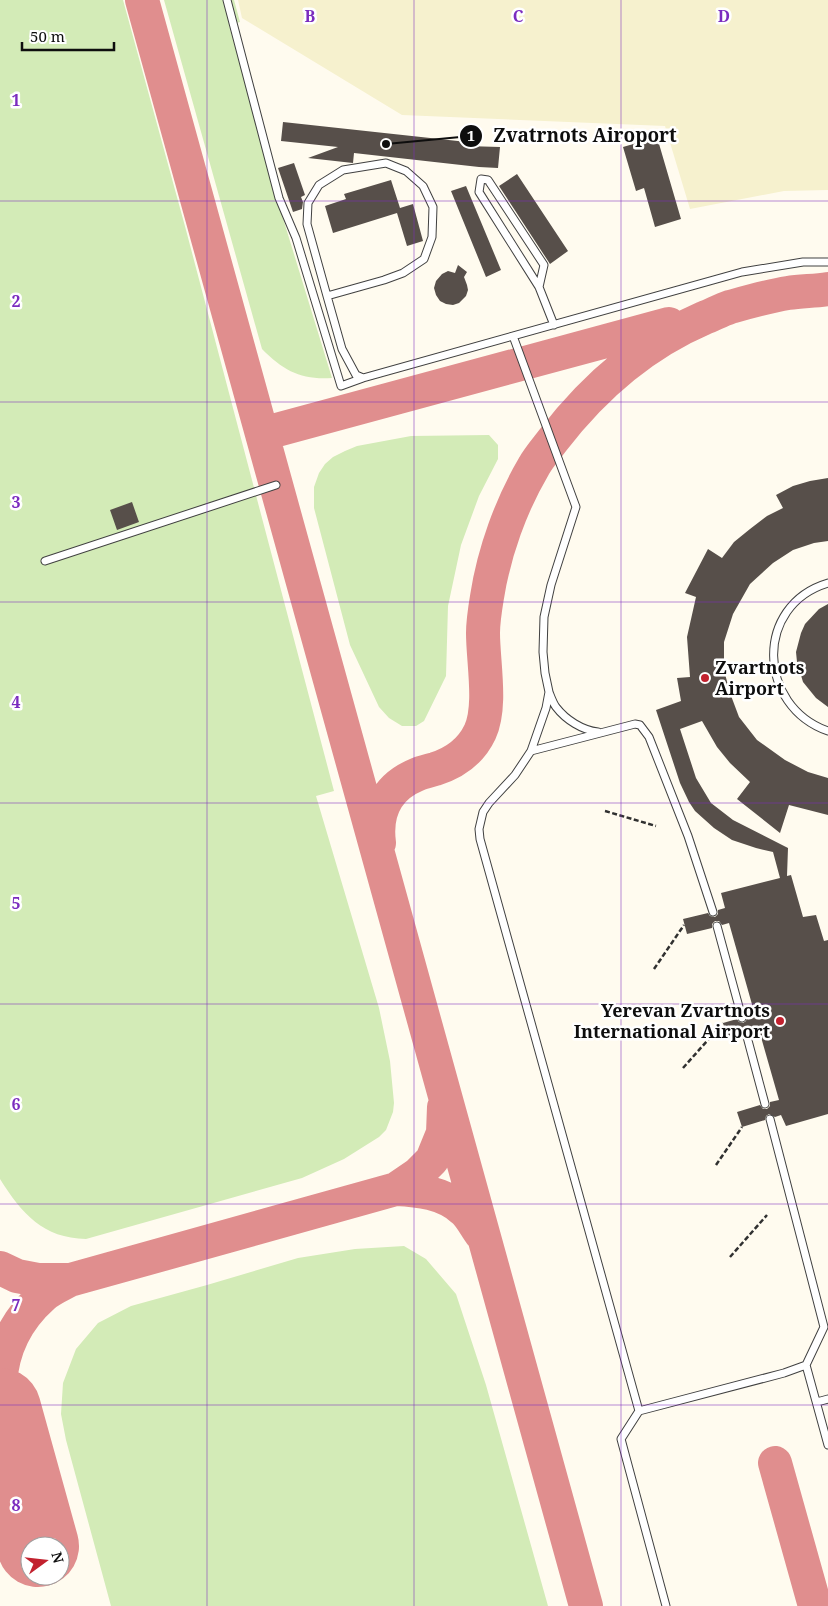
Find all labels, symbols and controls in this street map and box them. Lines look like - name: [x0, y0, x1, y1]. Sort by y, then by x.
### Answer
- text: B: [305, 5, 316, 27]
- text: C: [513, 5, 524, 27]
- text: D: [718, 5, 730, 27]
- scale bar: [22, 20, 115, 52]
- text: 50 m: [30, 26, 65, 46]
- text: 1: [11, 89, 21, 111]
- callout: Zvatrnots Airoport: [459, 119, 687, 153]
- text: Zvatrnots Airoport: [493, 122, 677, 148]
- text: 1: [467, 125, 475, 145]
- text: 2: [11, 290, 21, 312]
- text: 3: [11, 491, 21, 513]
- place label: Zvartnots Airport: [715, 655, 805, 700]
- marker: Zvartnots Airport: [699, 672, 711, 684]
- text: 4: [11, 691, 21, 713]
- text: 5: [11, 892, 21, 914]
- place label: Yerevan Zvartnots International Airport: [574, 998, 770, 1043]
- marker: Yerevan Zvartnots International Airport: [774, 1015, 786, 1027]
- text: 6: [11, 1093, 21, 1115]
- text: 7: [11, 1294, 21, 1316]
- text: 8: [11, 1494, 21, 1516]
- north arrow: [20, 1536, 70, 1586]
- text: N: [47, 1550, 69, 1565]

